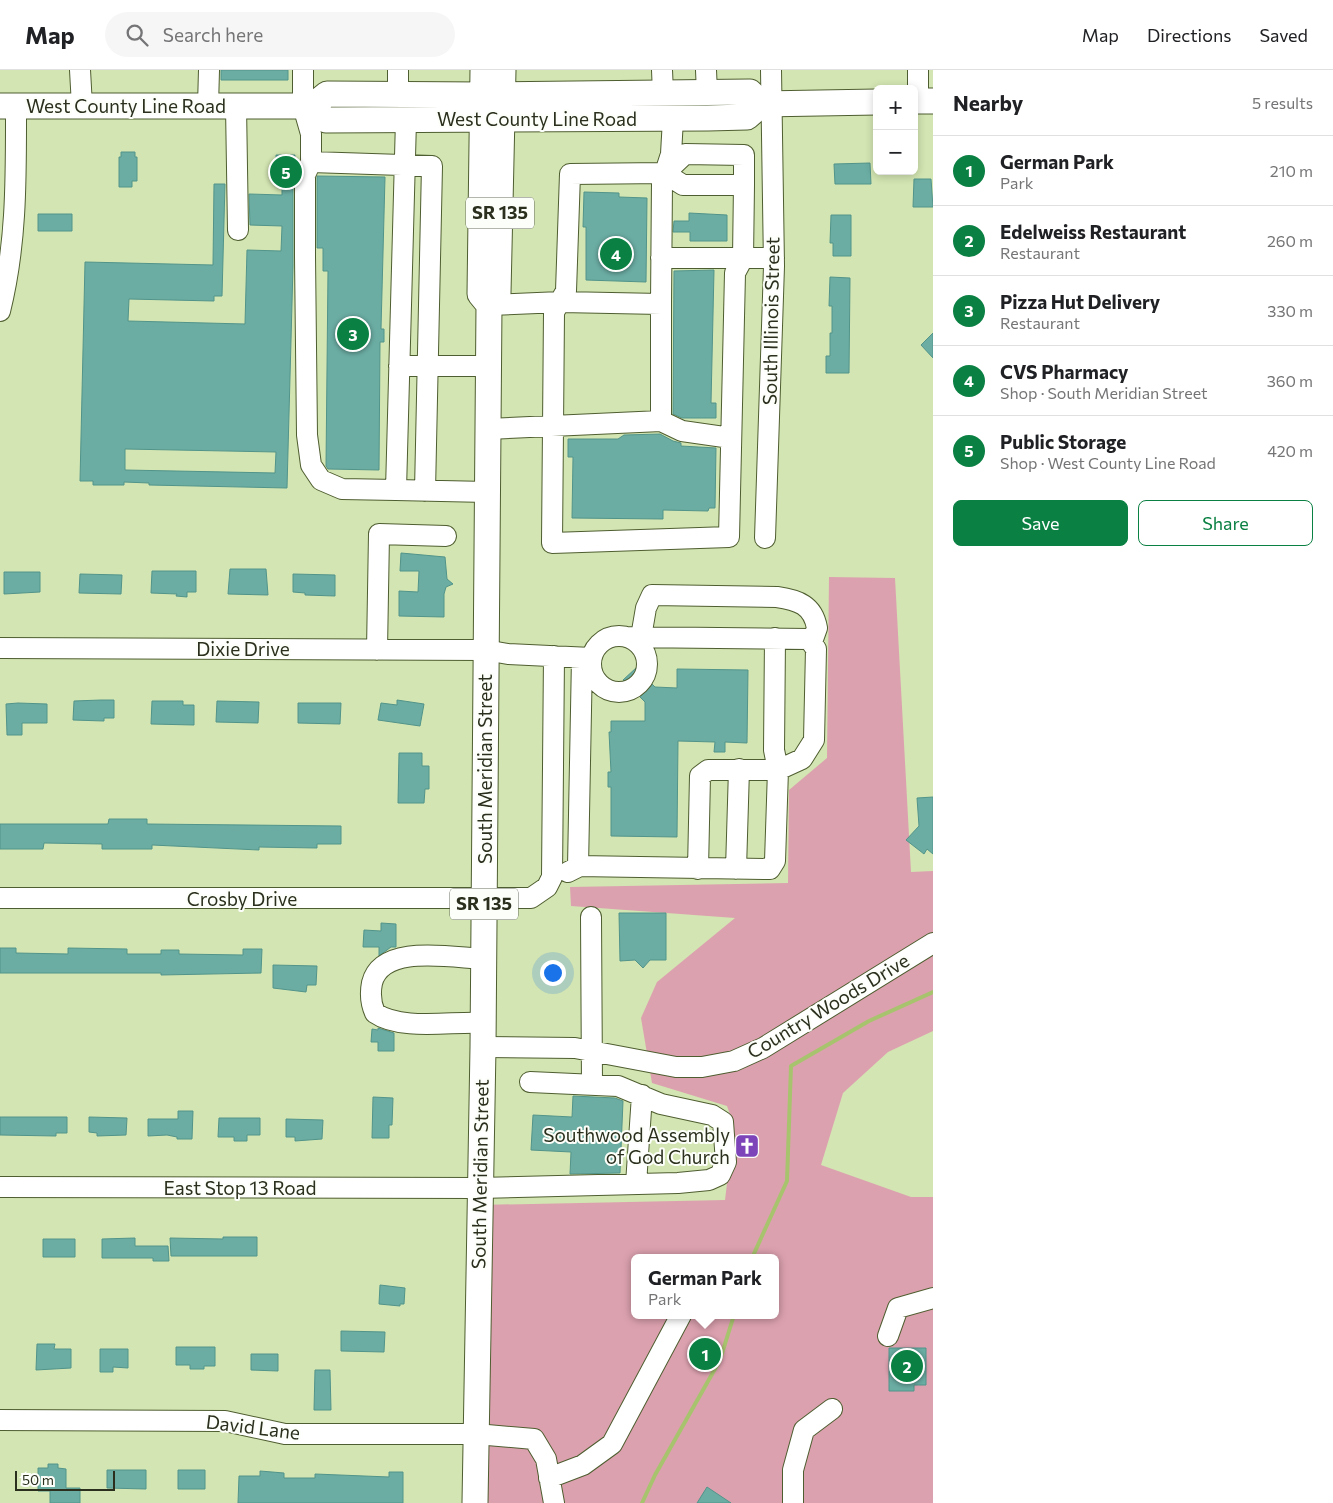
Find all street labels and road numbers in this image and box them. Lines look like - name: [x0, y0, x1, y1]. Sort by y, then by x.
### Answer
- street label: West County Line Road: [26, 94, 226, 117]
- street label: West County Line Road: [437, 107, 637, 130]
- road number: SR 135: [466, 198, 534, 228]
- street label: South Illinois Street: [758, 236, 783, 405]
- street label: Dixie Drive: [196, 637, 290, 660]
- street label: South Meridian Street: [473, 674, 496, 864]
- street label: Crosby Drive: [187, 887, 297, 910]
- road number: SR 135: [450, 889, 518, 920]
- street label: Country Woods Drive: [743, 948, 913, 1063]
- street label: South Meridian Street: [466, 1079, 493, 1269]
- street label: East Stop 13 Road: [163, 1176, 317, 1199]
- street label: David Lane: [205, 1409, 301, 1444]

